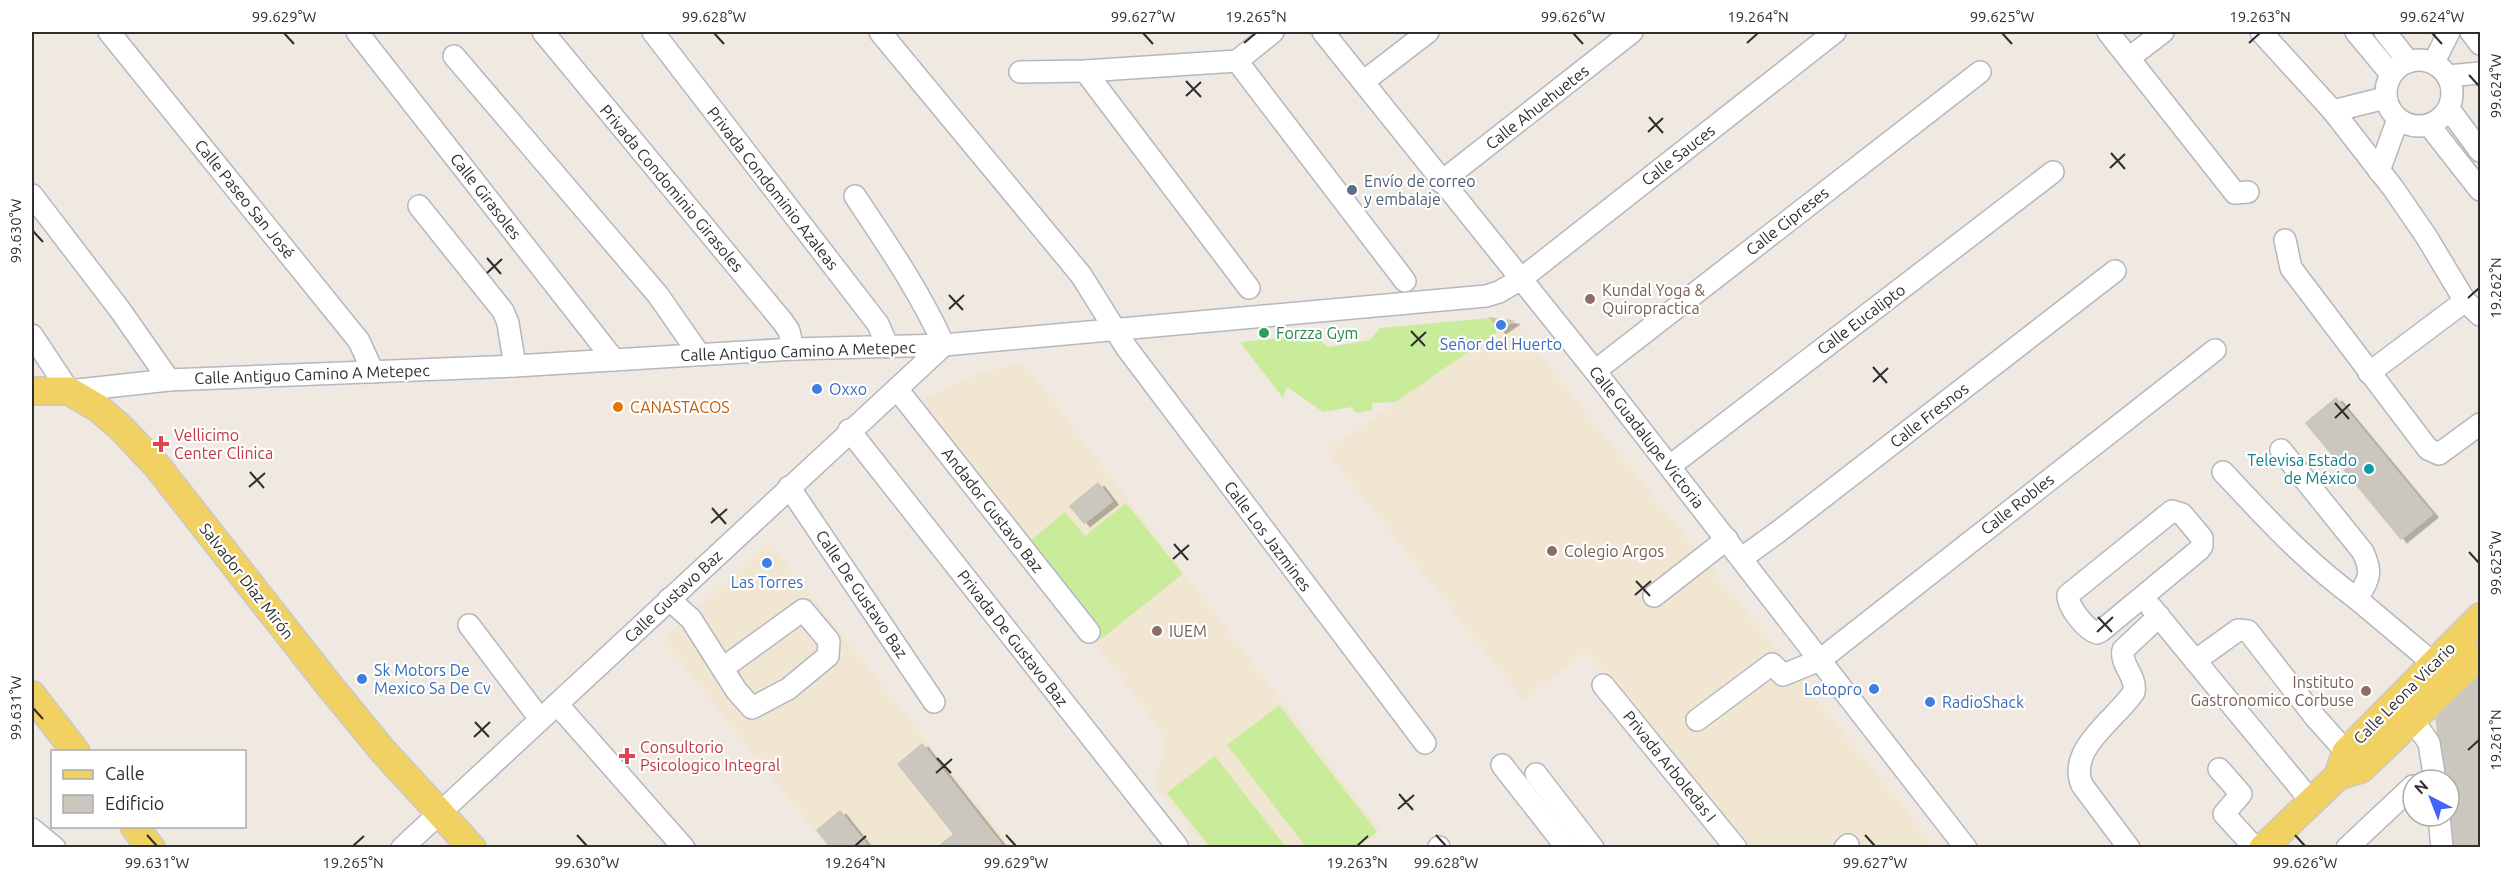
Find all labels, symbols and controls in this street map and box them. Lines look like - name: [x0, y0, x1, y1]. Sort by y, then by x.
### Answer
- text: 99.629°W: [252, 8, 316, 25]
- text: 99.628°W: [682, 8, 746, 25]
- text: 99.627°W: [1111, 8, 1175, 25]
- text: 19.265°N: [1225, 8, 1287, 25]
- text: 99.626°W: [1541, 8, 1605, 25]
- text: 19.264°N: [1727, 8, 1789, 25]
- text: 99.625°W: [1970, 8, 2034, 25]
- text: 19.263°N: [2229, 8, 2291, 25]
- text: 99.624°W: [2400, 8, 2464, 25]
- text: 99.624°W: [2487, 54, 2504, 118]
- street label: Calle Ahuehuetes: [1482, 61, 1592, 153]
- street label: Privada Condominio Girasoles: [597, 101, 747, 275]
- street label: Privada Condominio Azaleas: [704, 103, 842, 273]
- street label: Calle Sauces: [1638, 121, 1718, 189]
- street label: Calle Paseo San José: [191, 136, 299, 262]
- street label: Calle Girasoles: [447, 149, 525, 243]
- place label: Envío de correo y embalaje: [1364, 172, 1476, 208]
- marker: Envío de correo y embalaje: [1345, 183, 1359, 197]
- street label: Calle Cipreses: [1742, 183, 1832, 259]
- text: 99.630°W: [7, 199, 24, 263]
- text: 19.262°N: [2487, 257, 2504, 319]
- street label: Calle Eucalipto: [1813, 280, 1909, 358]
- place label: Kundal Yoga & Quiropractica: [1602, 281, 1705, 317]
- marker: Kundal Yoga & Quiropractica: [1583, 292, 1597, 306]
- marker: Señor del Huerto: [1494, 318, 1508, 332]
- place label: Forzza Gym: [1276, 324, 1358, 342]
- marker: Forzza Gym: [1257, 326, 1271, 340]
- place label: Señor del Huerto: [1440, 335, 1562, 353]
- street label: Calle Antiguo Camino A Metepec: [680, 338, 917, 364]
- street label: Calle Antiguo Camino A Metepec: [194, 361, 431, 387]
- street label: Calle Guadalupe Victoria: [1586, 362, 1708, 512]
- street label: Calle Fresnos: [1886, 379, 1972, 451]
- place label: Oxxo: [829, 380, 867, 398]
- marker: Oxxo: [810, 382, 824, 396]
- place label: CANASTACOS: [630, 398, 730, 416]
- marker: CANASTACOS: [611, 400, 625, 414]
- place label: Vellicimo Center Clinica: [174, 426, 273, 462]
- marker: Vellicimo Center Clinica: [152, 435, 170, 453]
- street label: Andador Gustavo Baz: [939, 444, 1047, 576]
- place label: Televisa Estado de México: [2247, 451, 2357, 487]
- marker: Televisa Estado de México: [2362, 462, 2376, 476]
- street label: Calle Robles: [1977, 470, 2057, 538]
- street label: Calle Los Jazmines: [1221, 477, 1315, 595]
- street label: Salvador Díaz Mirón: [196, 519, 298, 643]
- street label: Calle De Gustavo Baz: [812, 527, 912, 661]
- text: 99.625°W: [2487, 531, 2504, 595]
- place label: Colegio Argos: [1564, 542, 1664, 560]
- marker: Colegio Argos: [1545, 544, 1559, 558]
- street label: Calle Gustavo Baz: [621, 546, 725, 646]
- marker: Las Torres: [760, 556, 774, 570]
- street label: Privada De Gustavo Baz: [954, 566, 1072, 710]
- place label: Las Torres: [731, 573, 803, 591]
- place label: IUEM: [1169, 622, 1207, 640]
- marker: IUEM: [1150, 624, 1164, 638]
- street label: Calle Leona Vicario: [2350, 639, 2458, 747]
- place label: Sk Motors De Mexico Sa De Cv: [374, 661, 491, 697]
- marker: Sk Motors De Mexico Sa De Cv: [355, 672, 369, 686]
- place label: Instituto Gastronomico Corbuse: [2190, 673, 2354, 709]
- text: 99.631°W: [7, 676, 24, 740]
- place label: Lotopro: [1804, 680, 1862, 698]
- marker: Lotopro: [1867, 682, 1881, 696]
- marker: Instituto Gastronomico Corbuse: [2359, 684, 2373, 698]
- place label: RadioShack: [1942, 693, 2024, 711]
- marker: RadioShack: [1923, 695, 1937, 709]
- street label: Privada Arboledas I: [1620, 707, 1720, 825]
- text: 19.261°N: [2487, 709, 2504, 771]
- place label: Consultorio Psicologico Integral: [640, 738, 780, 774]
- marker: Consultorio Psicologico Integral: [618, 747, 636, 765]
- legend: [51, 750, 246, 828]
- text: Calle: [105, 763, 145, 783]
- north arrow: [2401, 768, 2461, 828]
- text: N: [2411, 776, 2431, 798]
- text: Edificio: [105, 793, 164, 813]
- text: 99.631°W: [125, 854, 189, 871]
- text: 19.265°N: [322, 854, 384, 871]
- text: 99.630°W: [555, 854, 619, 871]
- text: 19.264°N: [824, 854, 886, 871]
- text: 99.629°W: [984, 854, 1048, 871]
- text: 19.263°N: [1326, 854, 1388, 871]
- text: 99.628°W: [1414, 854, 1478, 871]
- text: 99.627°W: [1843, 854, 1907, 871]
- text: 99.626°W: [2273, 854, 2337, 871]

